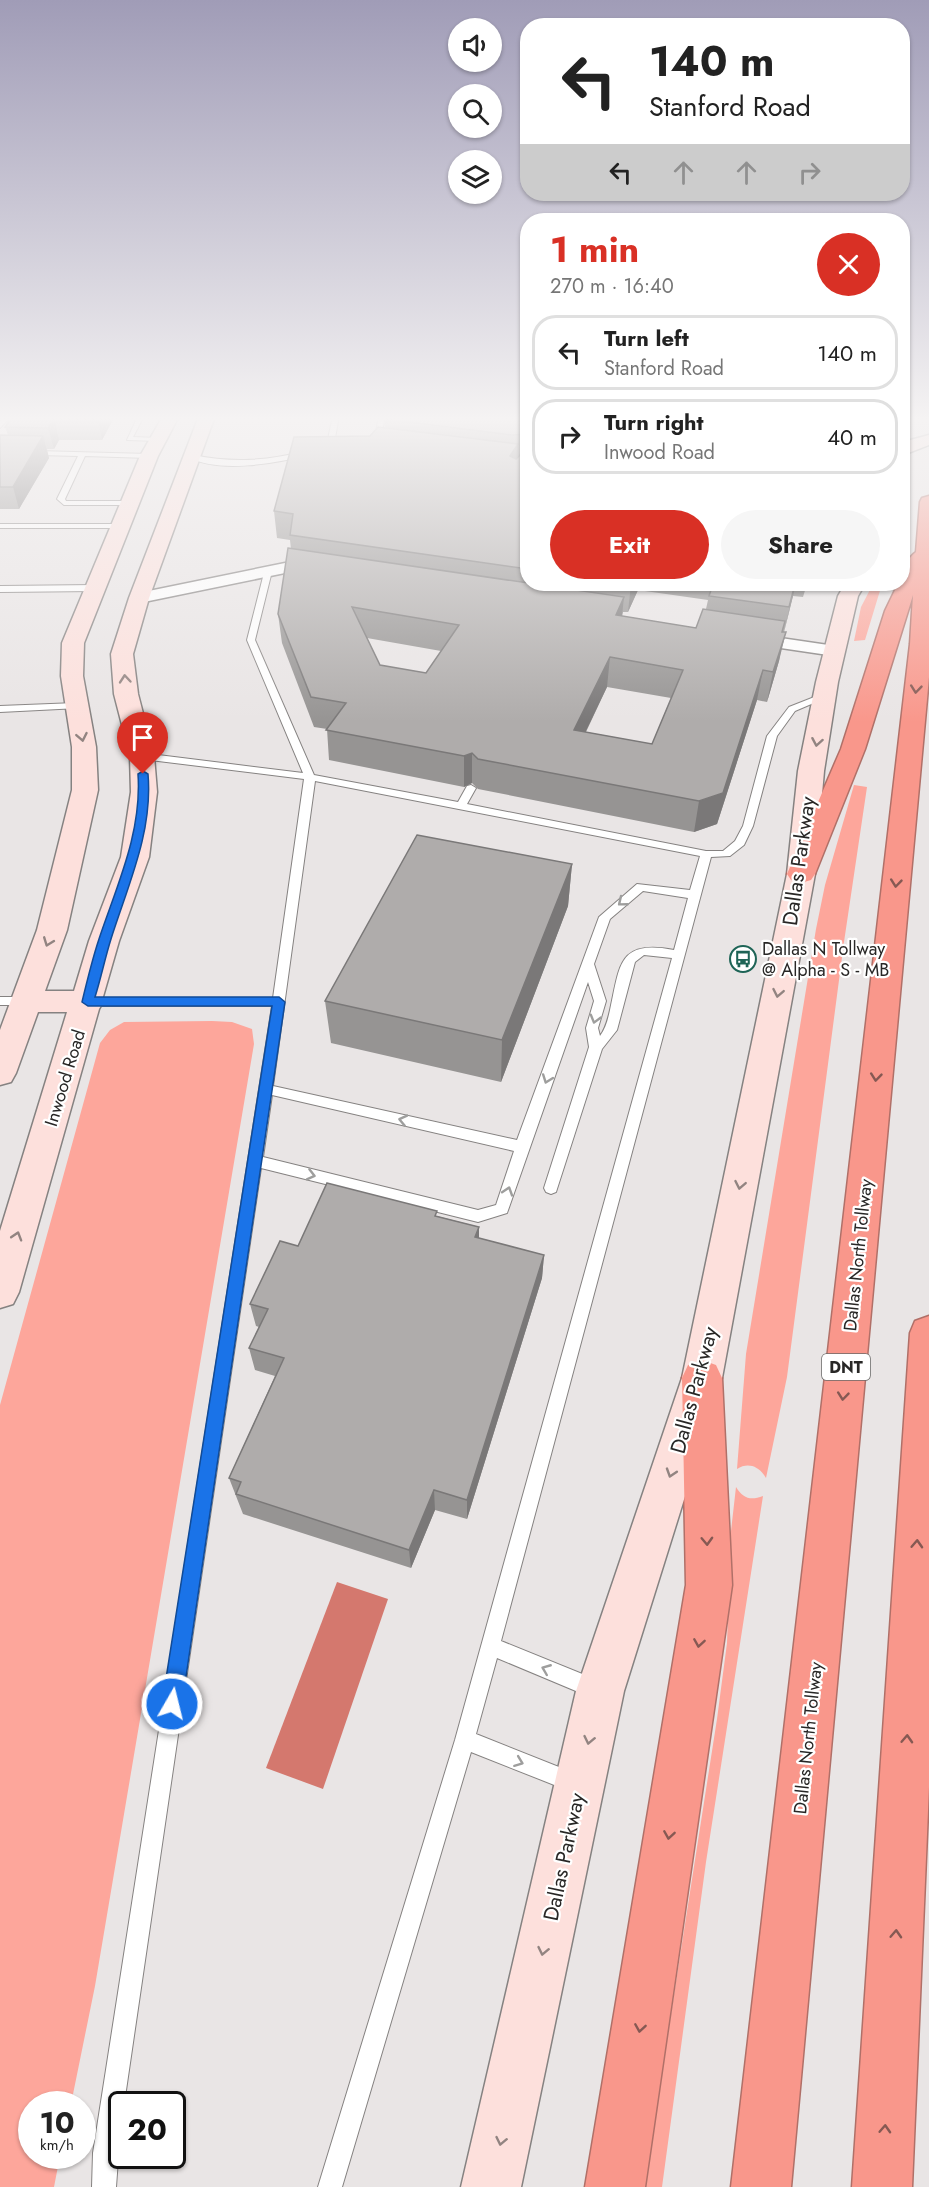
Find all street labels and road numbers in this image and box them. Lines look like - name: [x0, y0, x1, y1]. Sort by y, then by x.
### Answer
- street label: Dallas Parkway: [775, 794, 823, 928]
- street label: Inwood Road: [38, 1026, 92, 1130]
- street label: Dallas North Tollway: [837, 1177, 879, 1332]
- street label: Dallas Parkway: [663, 1323, 726, 1457]
- road number: DNT: [822, 1354, 870, 1380]
- street label: Dallas North Tollway: [787, 1660, 829, 1815]
- street label: Dallas Parkway: [536, 1789, 592, 1924]

